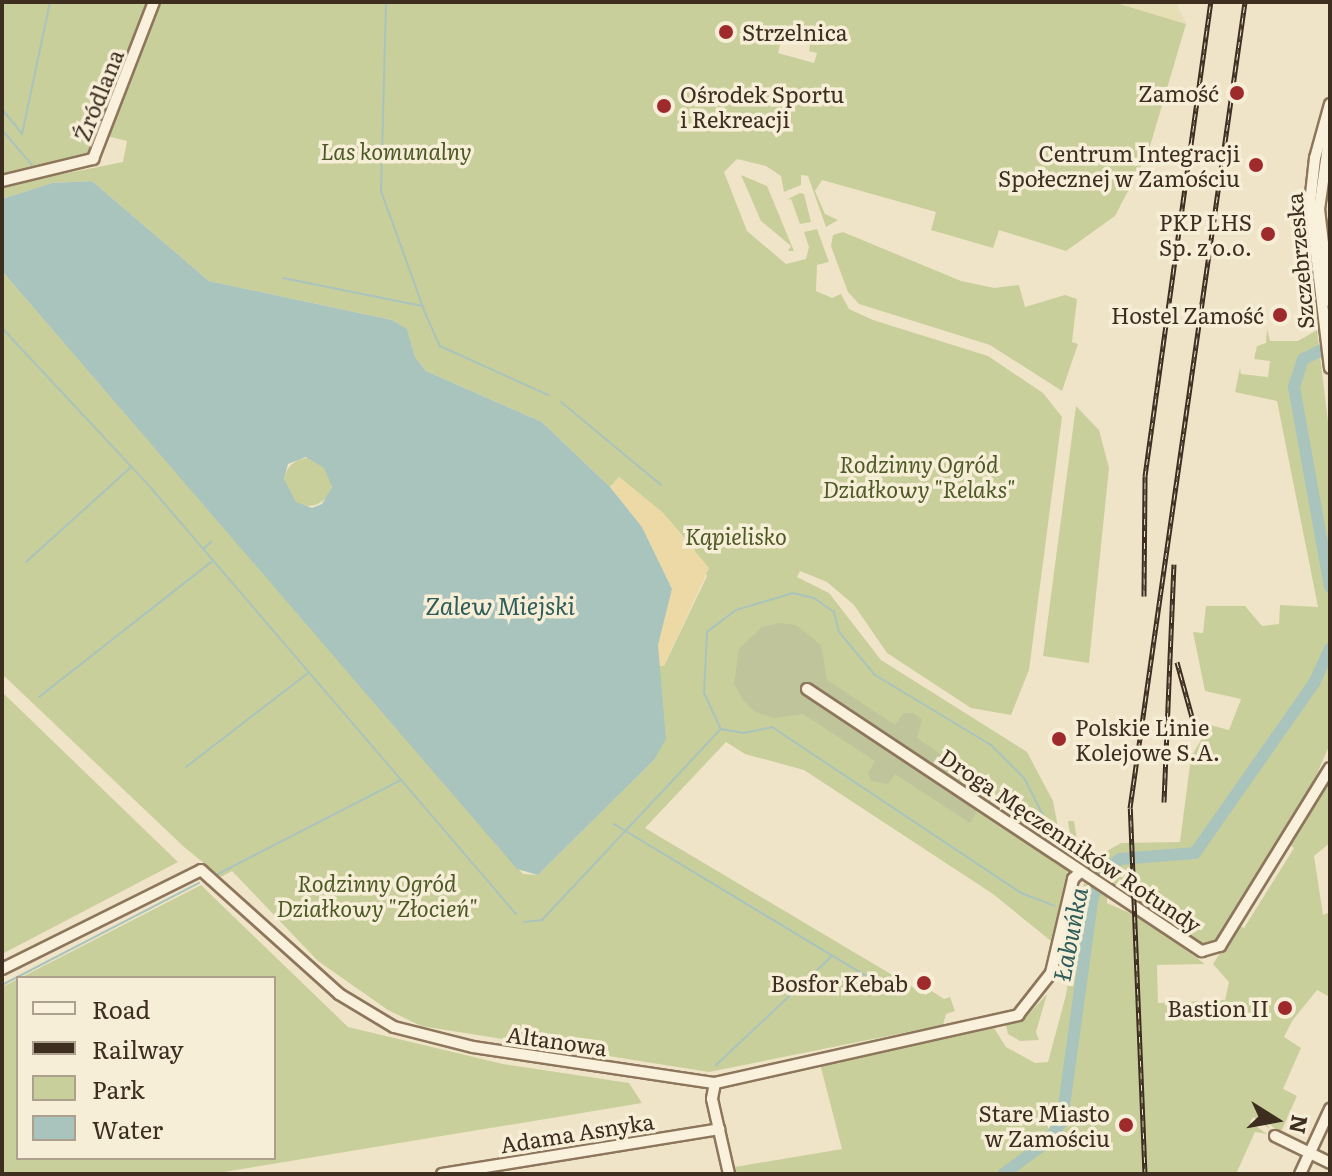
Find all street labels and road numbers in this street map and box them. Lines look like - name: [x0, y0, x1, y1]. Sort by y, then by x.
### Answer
- street label: Źródlana: [68, 45, 128, 145]
- street label: Szczebrzeska: [1280, 192, 1318, 330]
- street label: Droga Męczenników Rotundy: [935, 742, 1207, 938]
- street label: Altanowa: [505, 1020, 609, 1060]
- street label: Adama Asnyka: [498, 1107, 656, 1157]

